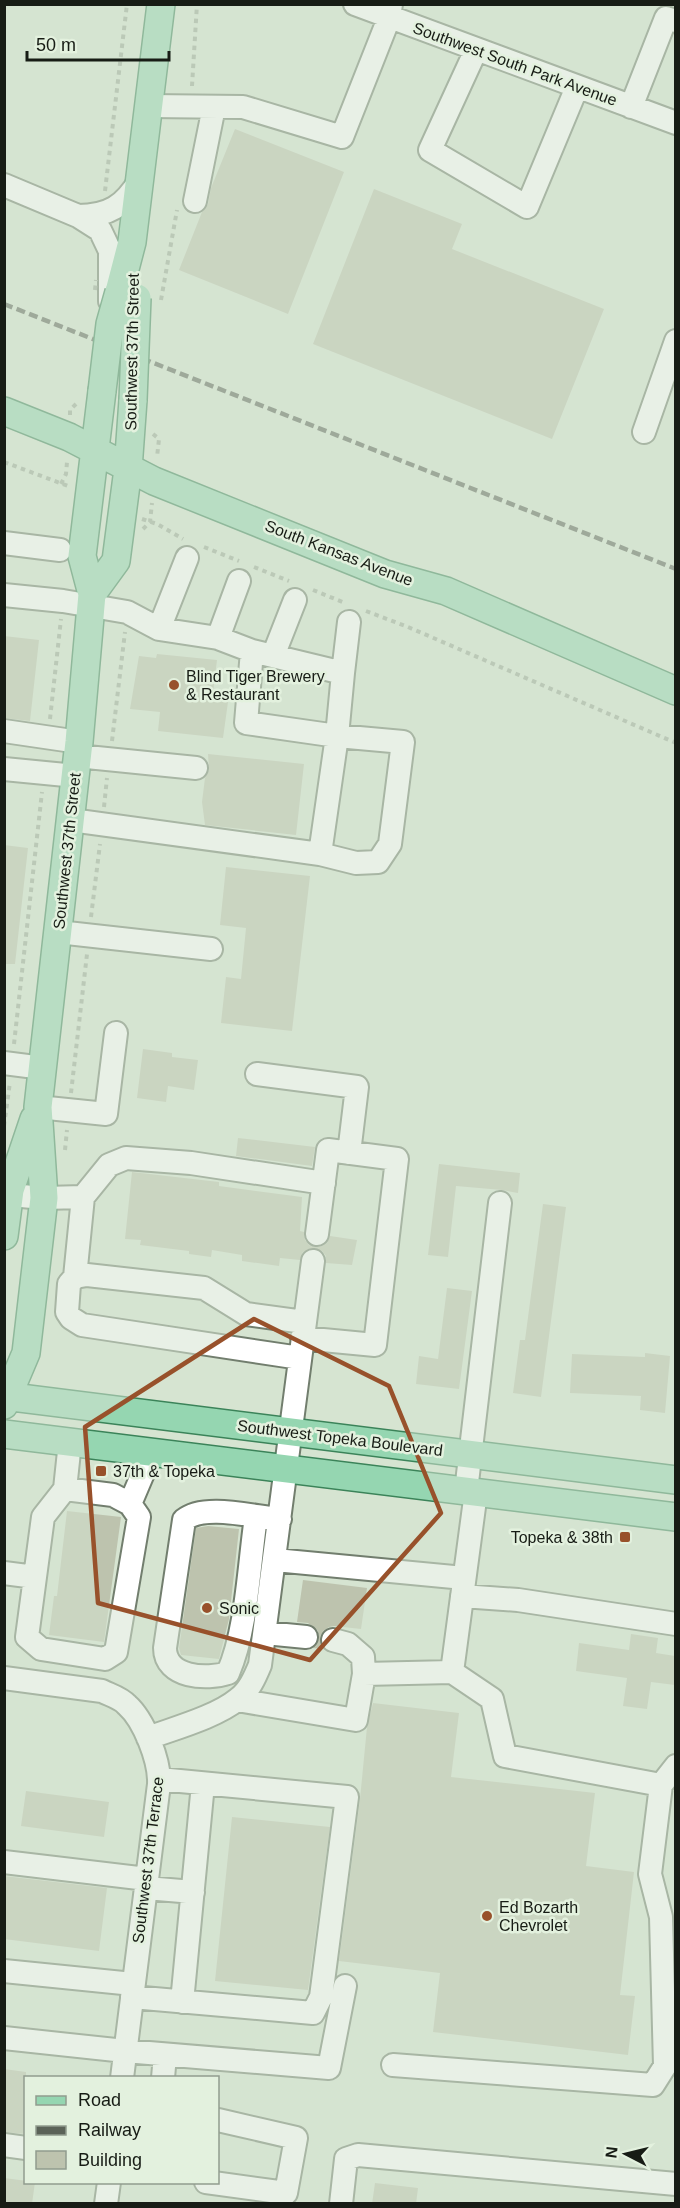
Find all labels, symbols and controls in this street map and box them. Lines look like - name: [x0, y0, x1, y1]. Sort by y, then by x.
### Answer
- street label: Southwest South Park Avenue: [411, 19, 619, 109]
- scale bar: [27, 24, 170, 62]
- text: 50 m: [36, 35, 76, 55]
- street label: Southwest 37th Street: [122, 273, 142, 431]
- street label: South Kansas Avenue: [263, 517, 415, 589]
- place label: Blind Tiger Brewery & Restaurant: [186, 668, 325, 703]
- marker: Blind Tiger Brewery & Restaurant: [167, 678, 181, 692]
- street label: Southwest 37th Street: [50, 771, 84, 930]
- street label: Southwest Topeka Boulevard: [236, 1417, 444, 1459]
- place label: 37th & Topeka: [113, 1463, 215, 1480]
- marker: 37th & Topeka: [94, 1464, 108, 1478]
- place label: Topeka & 38th: [511, 1529, 613, 1546]
- marker: Topeka & 38th: [618, 1530, 632, 1544]
- place label: Sonic: [219, 1600, 259, 1617]
- marker: Sonic: [200, 1601, 214, 1615]
- street label: Southwest 37th Terrace: [129, 1776, 167, 1944]
- place label: Ed Bozarth Chevrolet: [499, 1899, 578, 1934]
- marker: Ed Bozarth Chevrolet: [480, 1909, 494, 1923]
- legend: [24, 2076, 219, 2184]
- text: Road: [78, 2090, 121, 2110]
- text: Railway: [78, 2120, 141, 2140]
- north arrow: [596, 2124, 656, 2184]
- text: N: [602, 2145, 621, 2159]
- text: Building: [78, 2150, 142, 2170]

